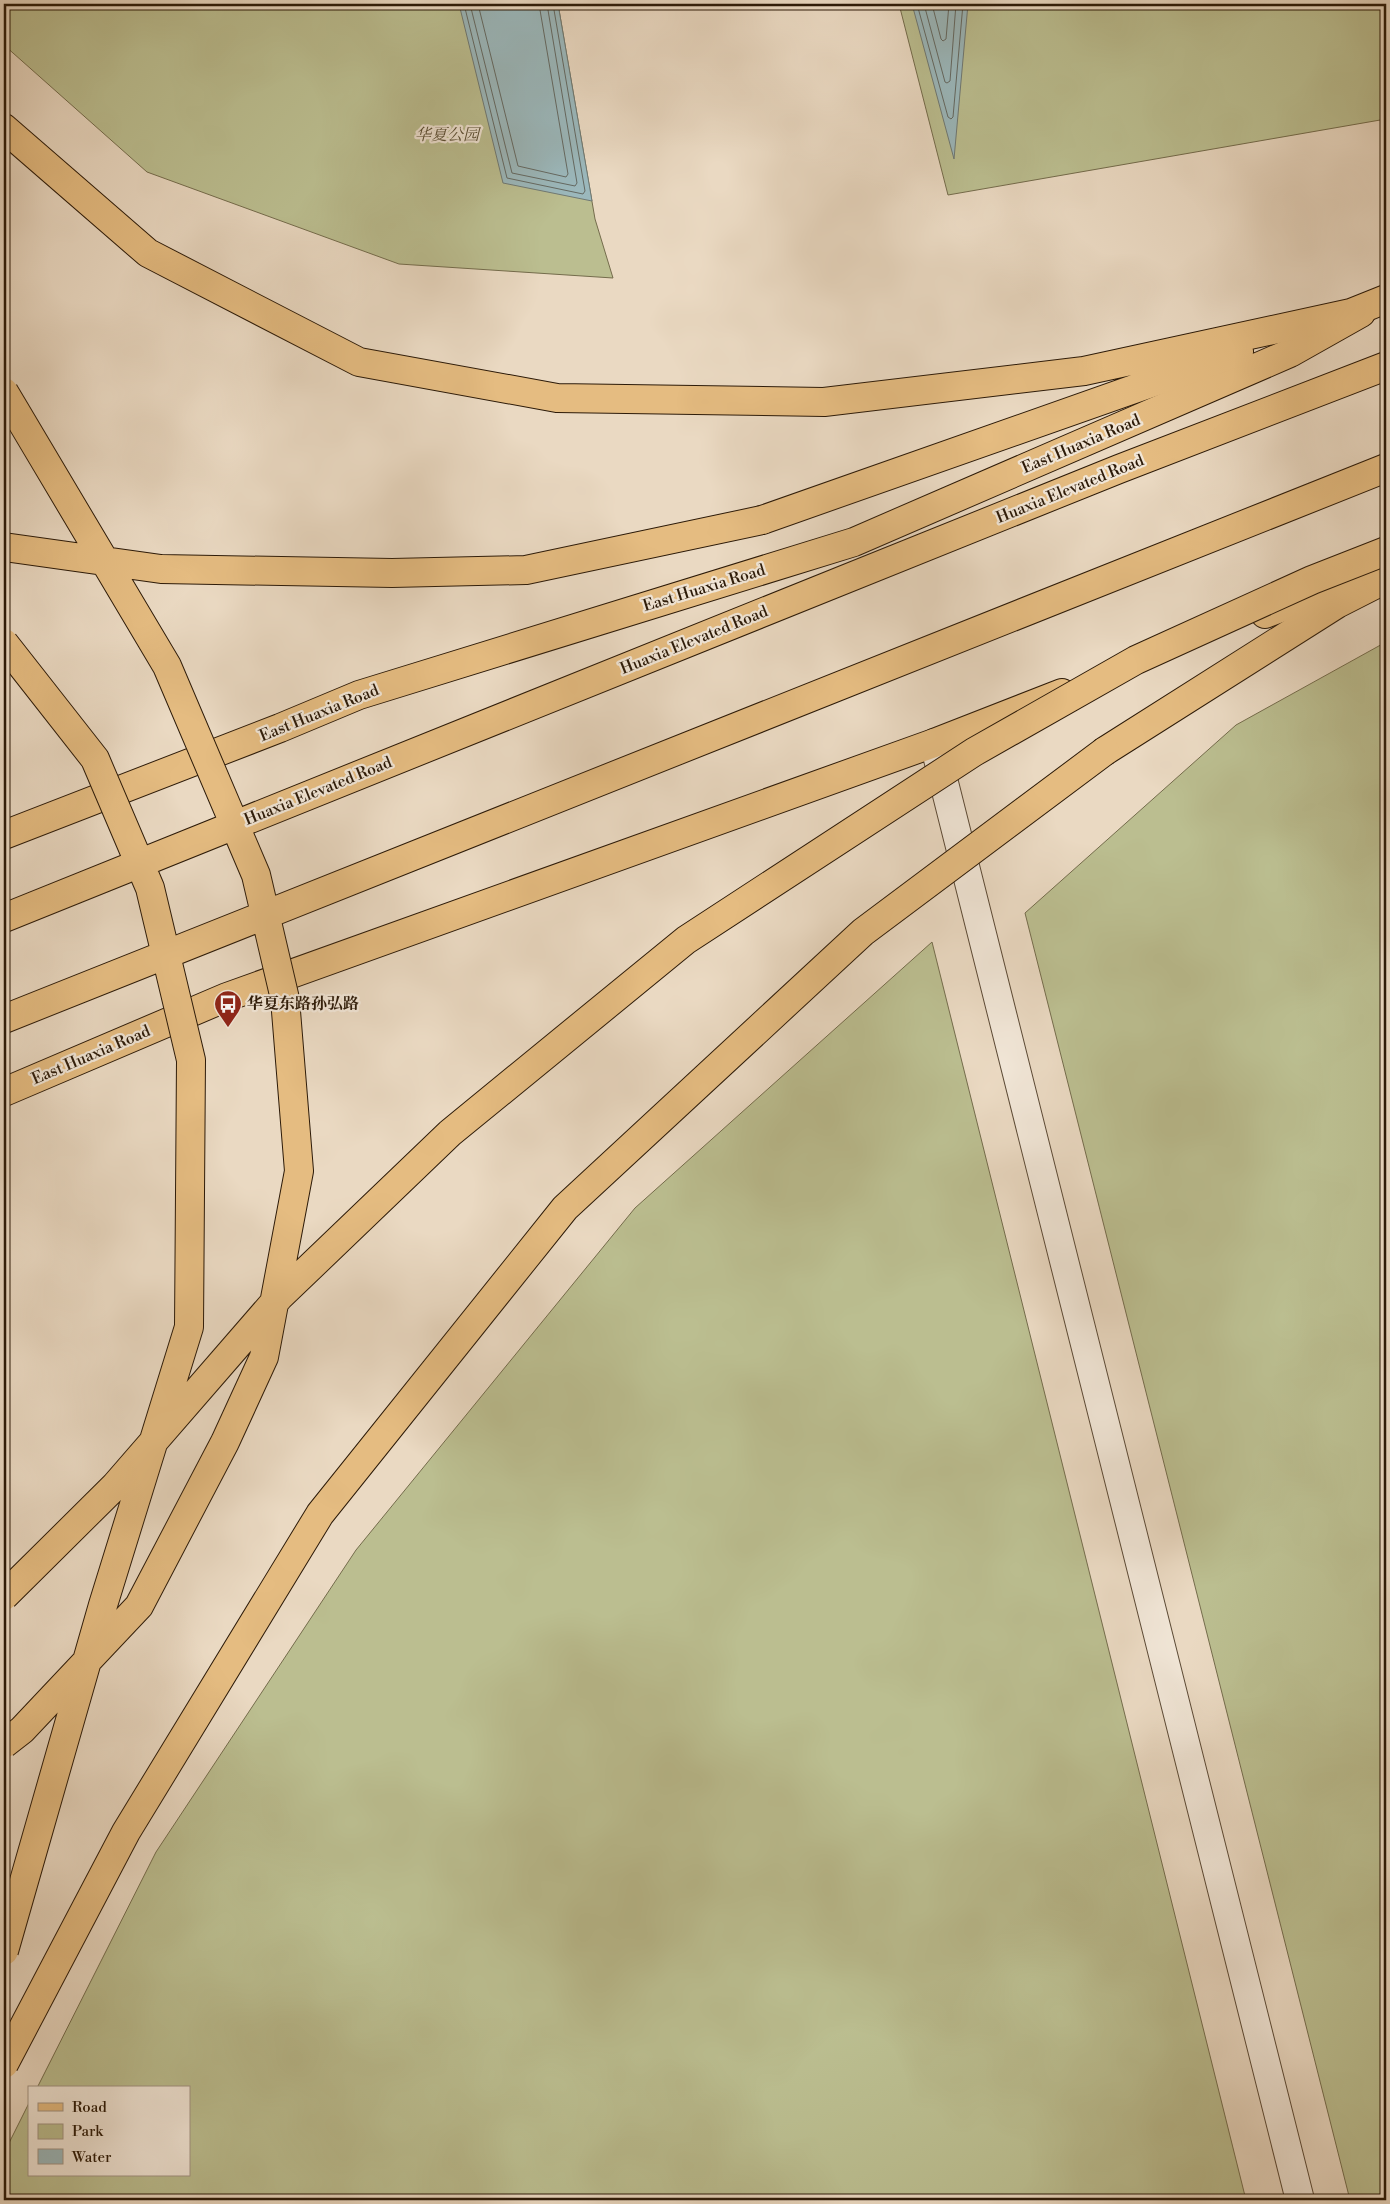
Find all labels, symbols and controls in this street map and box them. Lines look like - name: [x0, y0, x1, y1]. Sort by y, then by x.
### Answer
- park label: 华夏公园: [415, 125, 482, 145]
- street label: East Huaxia Road: [1019, 410, 1143, 478]
- street label: Huaxia Elevated Road: [993, 450, 1147, 528]
- street label: East Huaxia Road: [640, 560, 768, 616]
- street label: Huaxia Elevated Road: [617, 601, 771, 679]
- street label: East Huaxia Road: [256, 680, 382, 746]
- street label: Huaxia Elevated Road: [241, 752, 395, 830]
- bus stop icon: 华夏东路孙弘路: [213, 989, 243, 1028]
- place label: 华夏东路孙弘路: [247, 994, 359, 1014]
- street label: East Huaxia Road: [29, 1021, 153, 1089]
- legend: [28, 2086, 190, 2176]
- text: Road: [72, 2098, 107, 2117]
- text: Park: [72, 2122, 104, 2141]
- text: Water: [71, 2148, 112, 2167]

